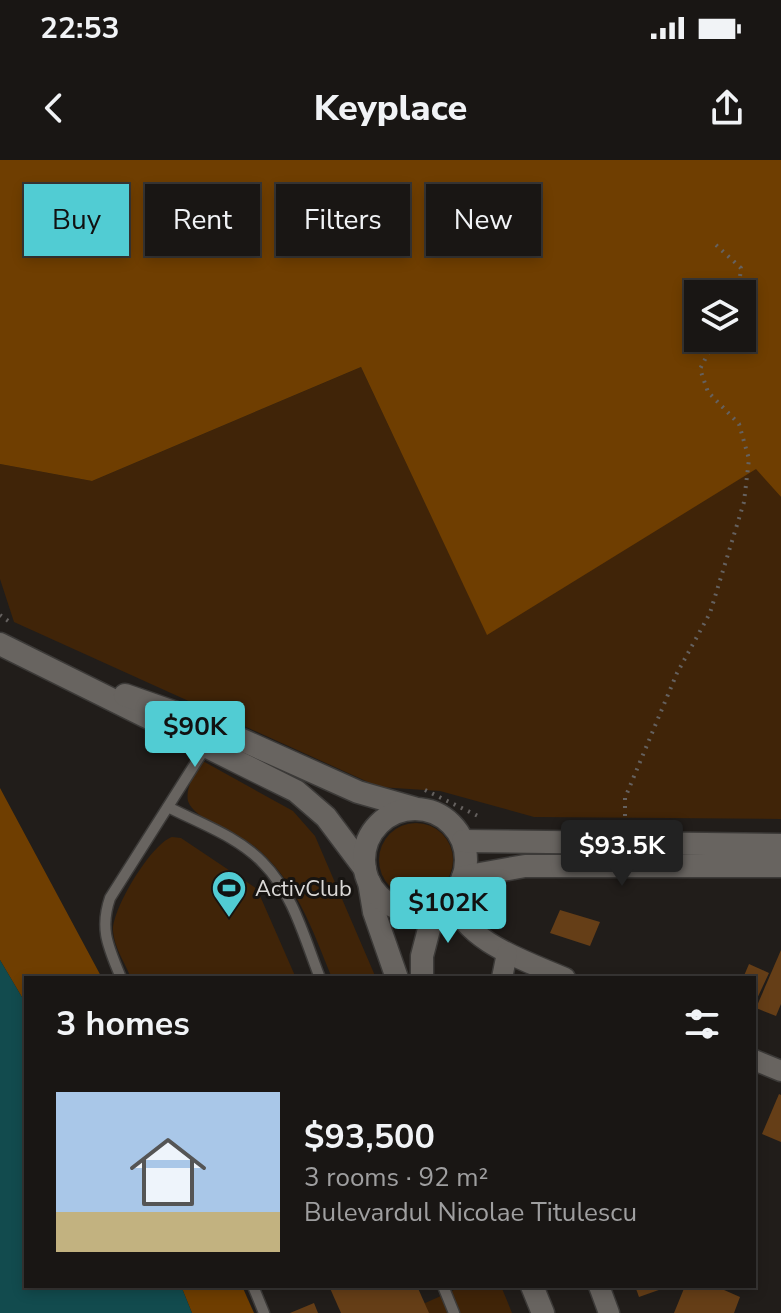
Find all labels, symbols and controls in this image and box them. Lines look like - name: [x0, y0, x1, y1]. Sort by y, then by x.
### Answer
- text: 22:53: [40, 8, 119, 49]
- text: Keyplace: [314, 84, 467, 133]
- icon: back: [32, 86, 76, 130]
- icon: share: [705, 86, 749, 130]
- chip: Buy: [24, 184, 129, 256]
- chip: Rent: [145, 184, 260, 256]
- chip: Filters: [276, 184, 410, 256]
- chip: New: [426, 184, 541, 256]
- map controls: [684, 280, 756, 352]
- button: layers: [684, 280, 756, 352]
- pin: $90K: [148, 701, 242, 769]
- text: $90K: [163, 709, 227, 744]
- pin: $93.5K: [557, 820, 687, 888]
- text: $93.5K: [579, 828, 665, 863]
- sports icon: ActivClub: [210, 869, 248, 919]
- place label: ActivClub: [255, 874, 352, 904]
- pin: $102K: [392, 877, 504, 945]
- text: $102K: [408, 885, 488, 920]
- text: 3 homes: [56, 1001, 190, 1047]
- icon: filters: [680, 1002, 724, 1046]
- text: $93,500: [304, 1114, 435, 1160]
- icon: home: [120, 1124, 216, 1220]
- text: 3 rooms · 92 m²: [304, 1160, 488, 1195]
- text: Bulevardul Nicolae Titulescu: [304, 1195, 637, 1230]

